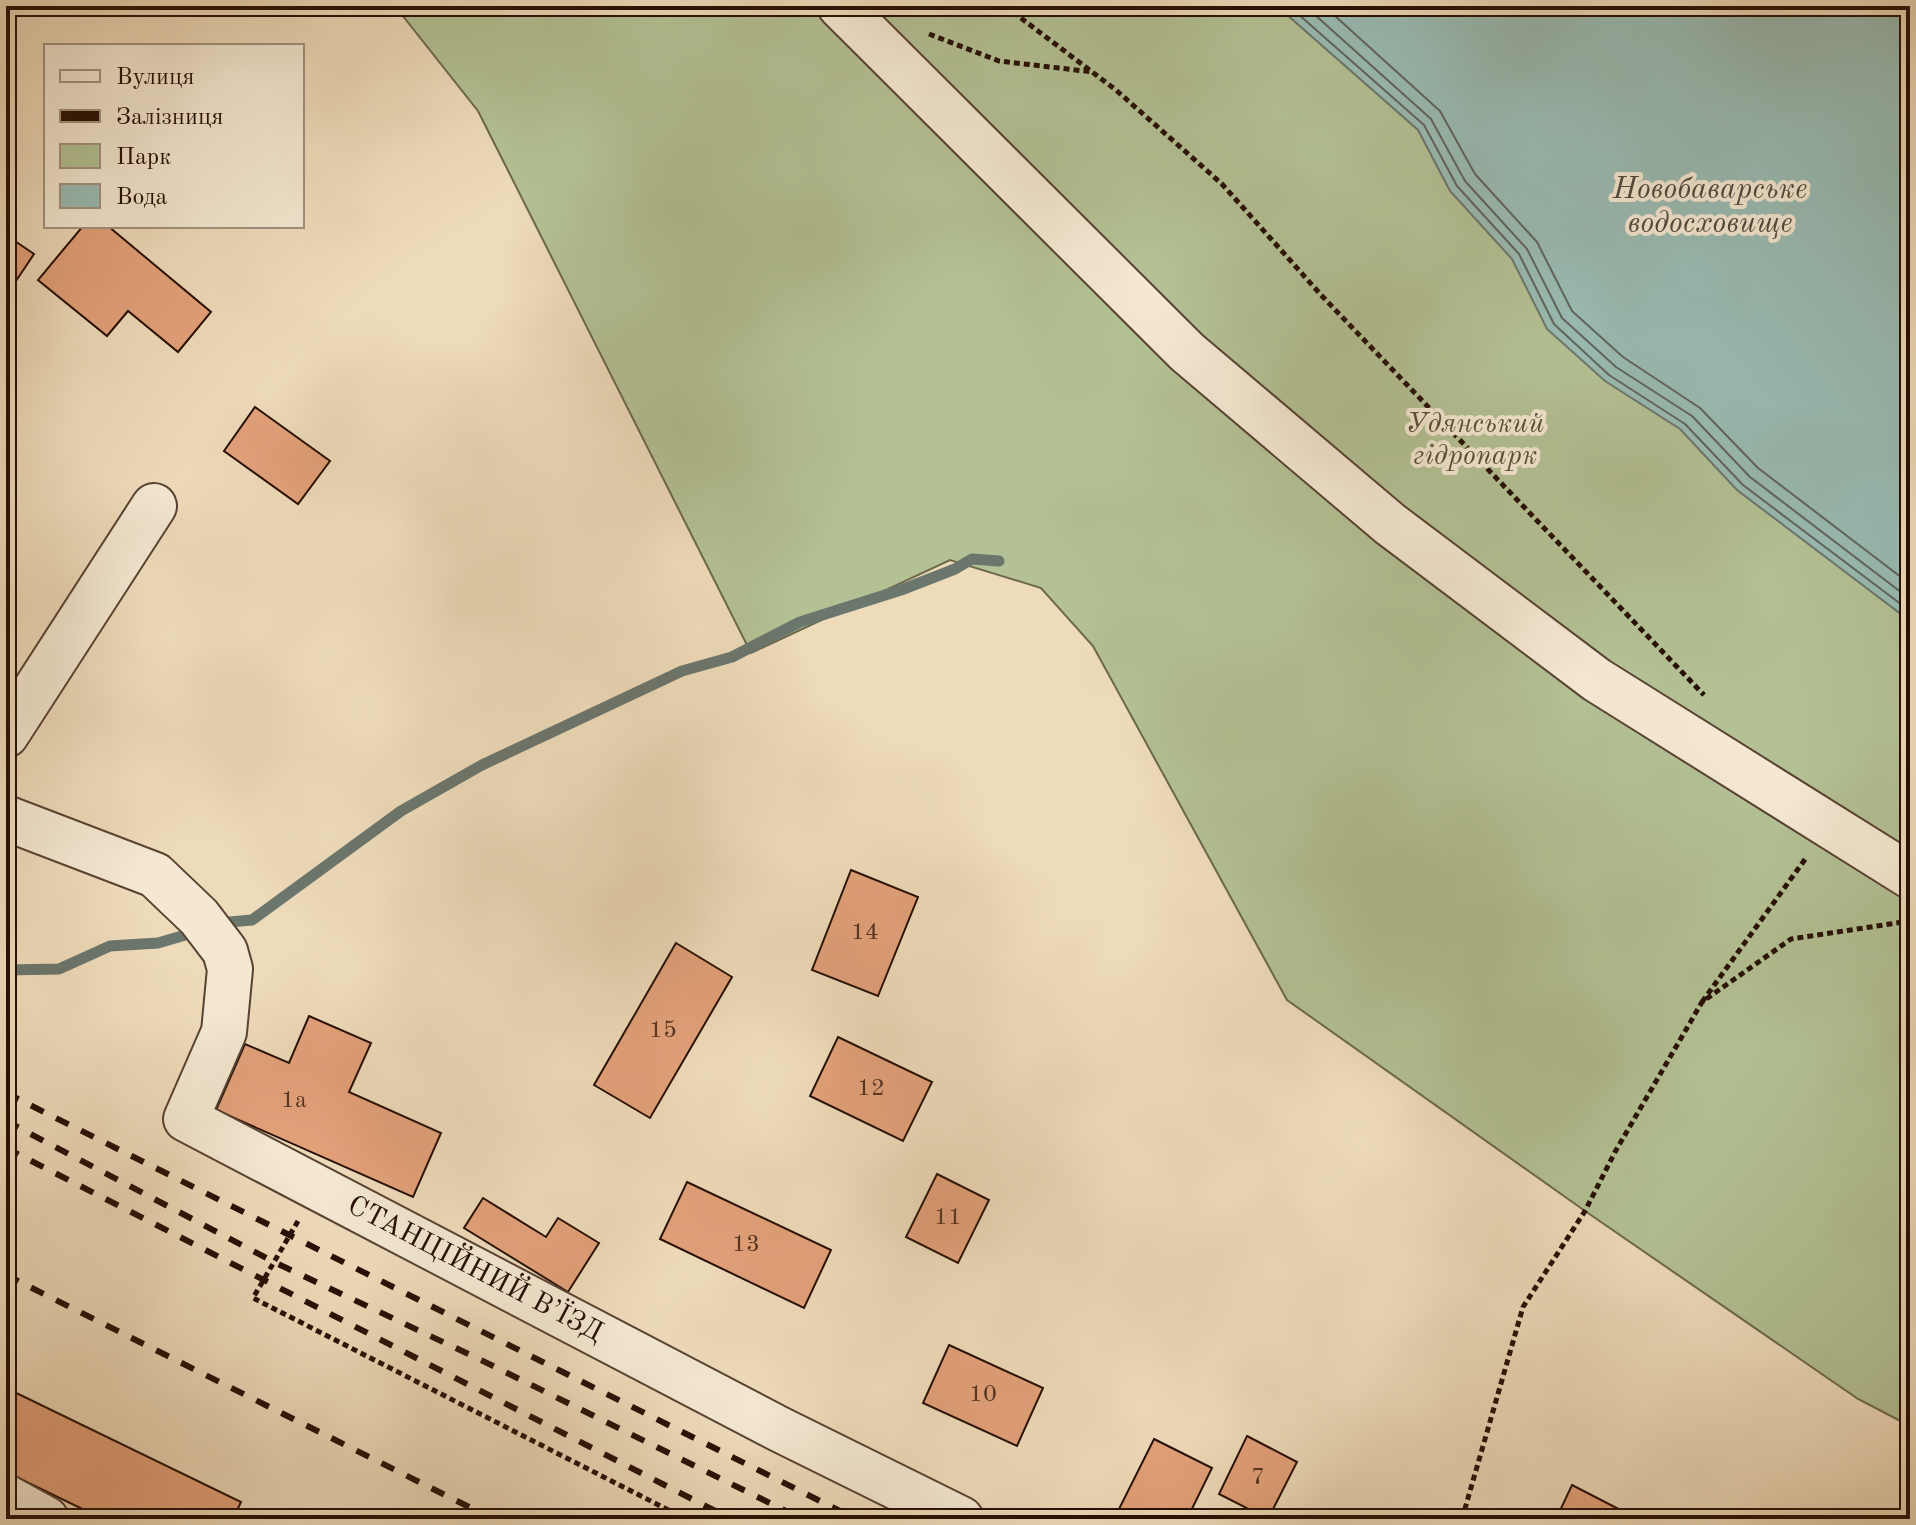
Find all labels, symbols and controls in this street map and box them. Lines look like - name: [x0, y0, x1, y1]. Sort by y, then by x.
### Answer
- legend: [44, 44, 304, 228]
- text: Вулиця: [116, 66, 195, 90]
- text: Залізниця: [116, 106, 224, 130]
- text: Парк: [116, 146, 171, 170]
- water label: Новобаварське водосховище: [1612, 175, 1807, 239]
- text: Вода: [116, 186, 168, 210]
- park label: Удянський гідропарк: [1406, 411, 1544, 471]
- house number: 14: [851, 921, 879, 945]
- house number: 15: [649, 1019, 677, 1043]
- house number: 12: [857, 1077, 885, 1101]
- house number: 1а: [281, 1089, 307, 1113]
- street label: СТАНЦІЙНИЙ В’ЇЗД: [343, 1192, 607, 1348]
- house number: 11: [934, 1206, 962, 1230]
- house number: 13: [732, 1233, 760, 1257]
- house number: 10: [969, 1383, 997, 1407]
- house number: 7: [1251, 1466, 1265, 1490]

